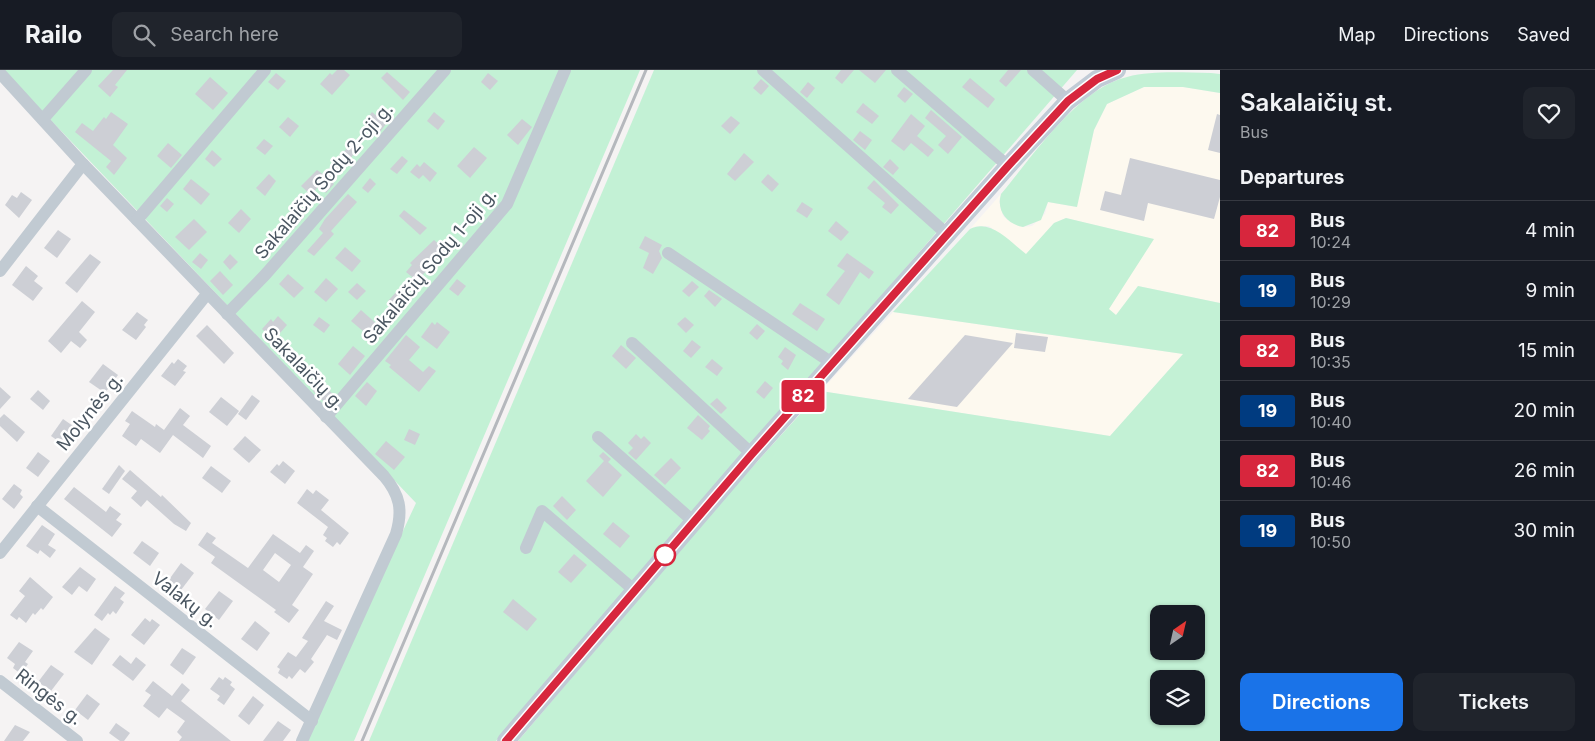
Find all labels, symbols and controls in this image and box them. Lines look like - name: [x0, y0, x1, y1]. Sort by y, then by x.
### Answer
- search box: [112, 12, 462, 57]
- text: Railo: [25, 20, 82, 49]
- icon: search: [130, 21, 158, 49]
- text: Search here: [170, 23, 279, 46]
- text: Map: [1338, 24, 1376, 45]
- text: Directions: [1404, 24, 1489, 45]
- text: Saved: [1517, 24, 1570, 45]
- button: heart: [1523, 87, 1575, 139]
- text: Sakalaičių st.: [1240, 88, 1394, 117]
- street label: Sakalaičių Sodų 2-oji g.: [250, 98, 397, 263]
- text: Bus: [1240, 122, 1268, 142]
- text: Departures: [1240, 166, 1344, 189]
- street label: Sakalaičių Sodų 1-oji g.: [358, 184, 501, 348]
- text: Bus: [1310, 209, 1345, 232]
- text: 4 min: [1525, 219, 1575, 242]
- text: 82: [1256, 220, 1279, 241]
- text: 10:24: [1310, 232, 1351, 252]
- text: Bus: [1310, 269, 1345, 292]
- text: 9 min: [1525, 279, 1575, 302]
- text: 19: [1258, 280, 1277, 301]
- text: 10:29: [1310, 292, 1351, 312]
- street label: Sakalaičių g.: [260, 323, 349, 414]
- text: Bus: [1310, 329, 1345, 352]
- text: 15 min: [1518, 339, 1575, 362]
- text: 82: [1256, 340, 1279, 361]
- text: 10:35: [1310, 352, 1351, 372]
- street label: Molynės g.: [52, 369, 127, 455]
- line badge: 82: [780, 380, 826, 412]
- text: 82: [791, 385, 815, 406]
- text: Bus: [1310, 389, 1345, 412]
- text: 20 min: [1514, 399, 1575, 422]
- text: 19: [1258, 400, 1277, 421]
- text: 10:40: [1310, 412, 1352, 432]
- text: Bus: [1310, 449, 1345, 472]
- text: 26 min: [1514, 459, 1575, 482]
- text: 82: [1256, 460, 1279, 481]
- text: 10:46: [1310, 472, 1351, 492]
- text: Bus: [1310, 509, 1345, 532]
- text: 30 min: [1513, 519, 1575, 542]
- text: 19: [1258, 520, 1277, 541]
- text: 10:50: [1310, 532, 1351, 552]
- unlabelled marker: [654, 544, 676, 566]
- street label: Valakų g.: [148, 567, 222, 632]
- north arrow: [1150, 605, 1205, 660]
- map controls: [1150, 605, 1205, 725]
- street label: Ringės g.: [12, 664, 87, 729]
- button: layers: [1150, 670, 1205, 725]
- button: Directions: [1240, 673, 1403, 731]
- button: Tickets: [1413, 673, 1575, 731]

